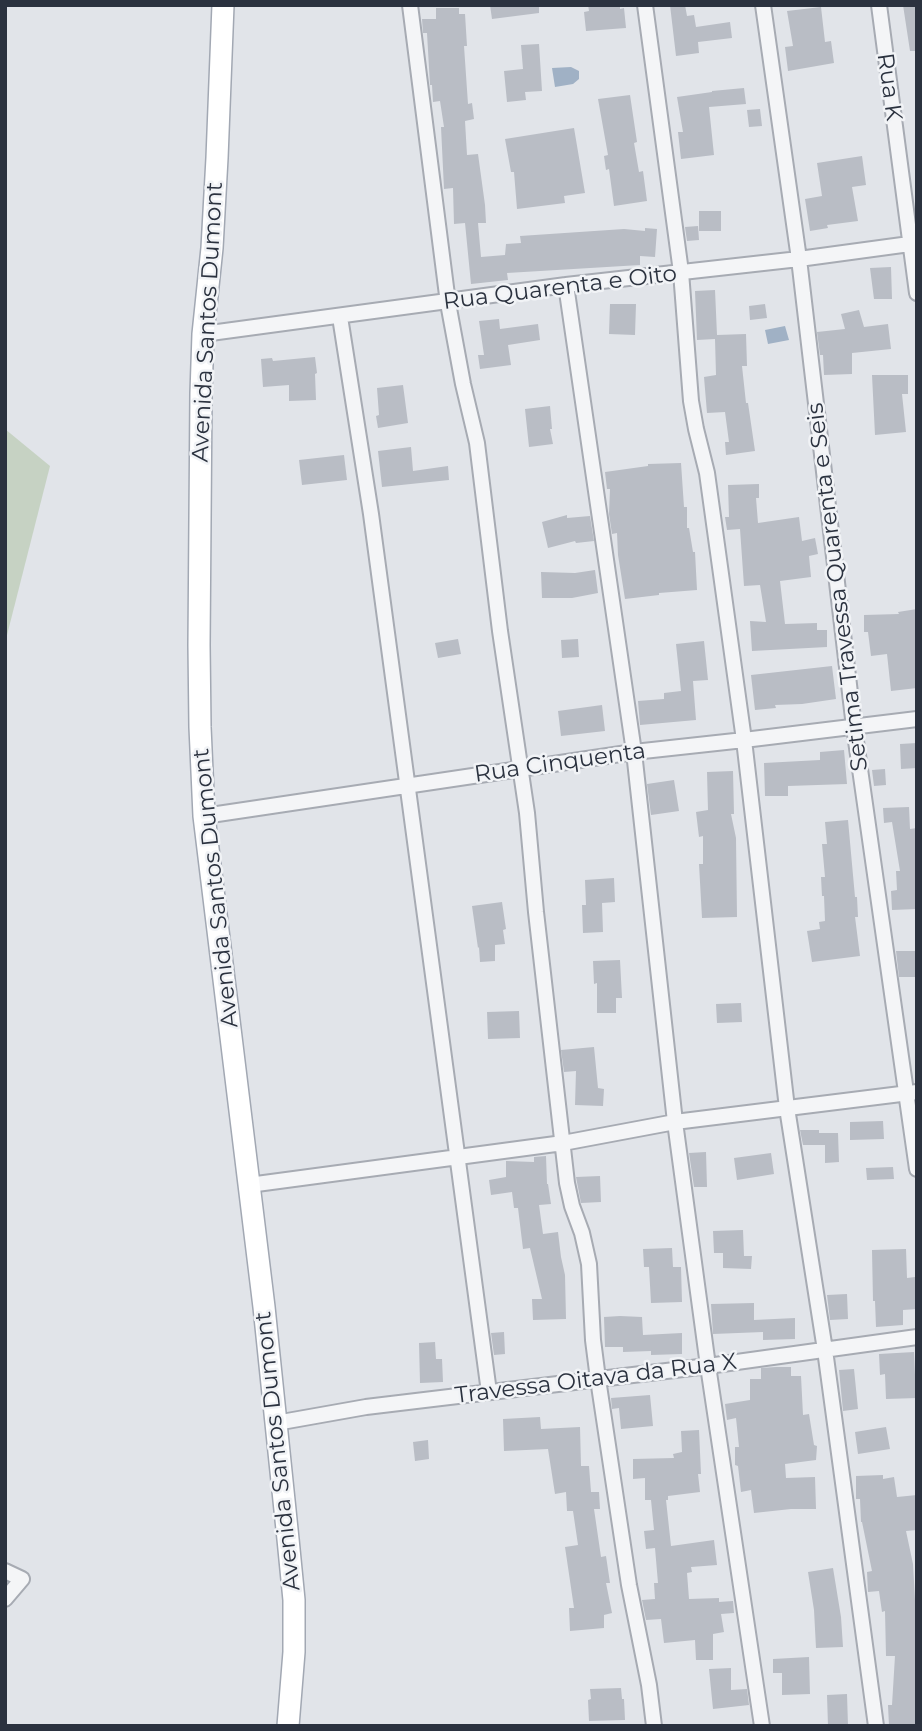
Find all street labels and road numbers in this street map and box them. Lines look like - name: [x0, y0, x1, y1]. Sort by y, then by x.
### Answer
- street label: Rua K: [871, 51, 907, 123]
- street label: Avenida Santos Dumont: [187, 181, 229, 463]
- street label: Rua Quarenta e Oito: [442, 260, 678, 316]
- street label: Setima Travessa Quarenta e Seis: [802, 401, 874, 773]
- street label: Rua Cinquenta: [473, 737, 647, 789]
- street label: Avenida Santos Dumont: [188, 747, 244, 1029]
- street label: Avenida Santos Dumont: [250, 1310, 306, 1592]
- street label: Travessa Oitava da Rua X: [454, 1348, 738, 1410]

